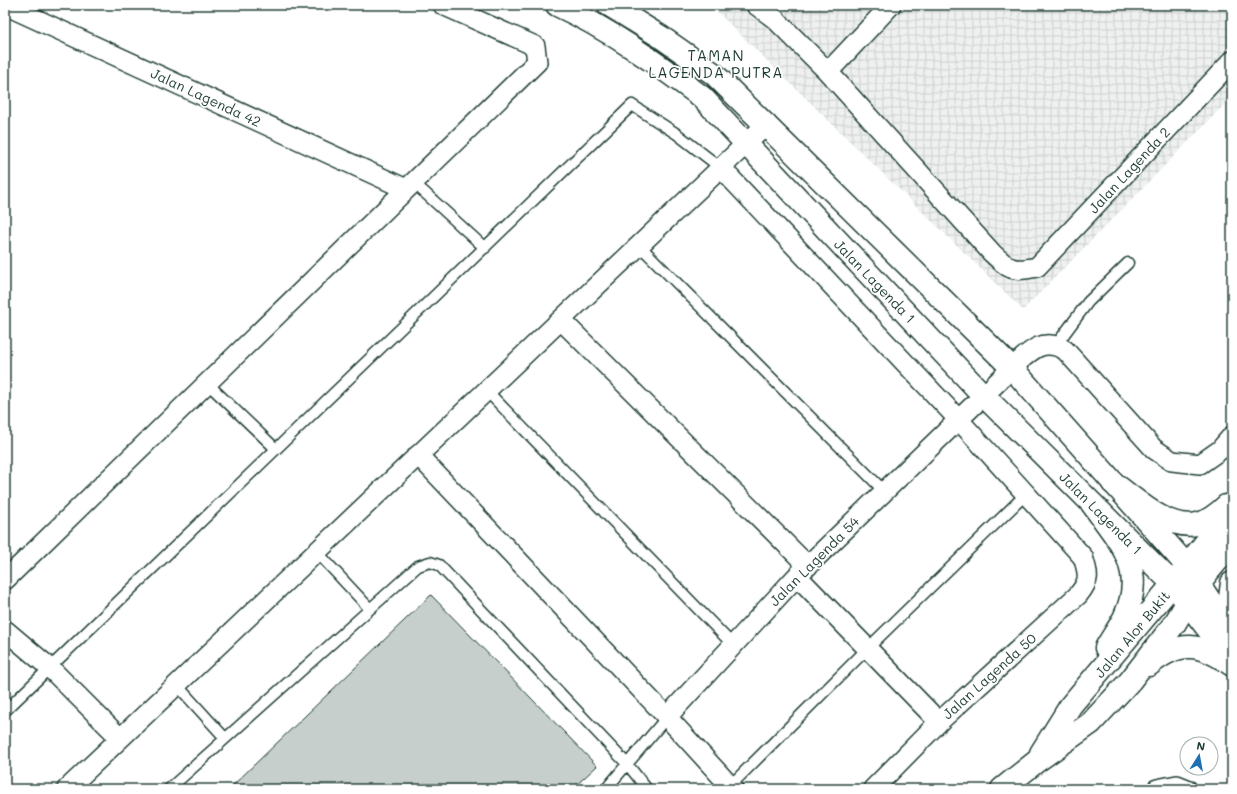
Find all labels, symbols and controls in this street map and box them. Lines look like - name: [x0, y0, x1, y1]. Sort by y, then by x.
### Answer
- district label: TAMAN LAGENDA PUTRA: [648, 45, 784, 82]
- street label: Jalan Lagenda 42: [148, 63, 264, 131]
- street label: Jalan Lagenda 2: [1084, 123, 1174, 217]
- street label: Jalan Lagenda 1: [830, 235, 920, 327]
- street label: Jalan Lagenda 1: [1055, 467, 1147, 559]
- street label: Jalan Lagenda 54: [765, 511, 864, 610]
- street label: Jalan Alor Bukit: [1090, 586, 1174, 682]
- street label: Jalan Lagenda 50: [938, 628, 1040, 723]
- north arrow: [1179, 736, 1219, 776]
- text: N: [1195, 738, 1207, 754]

